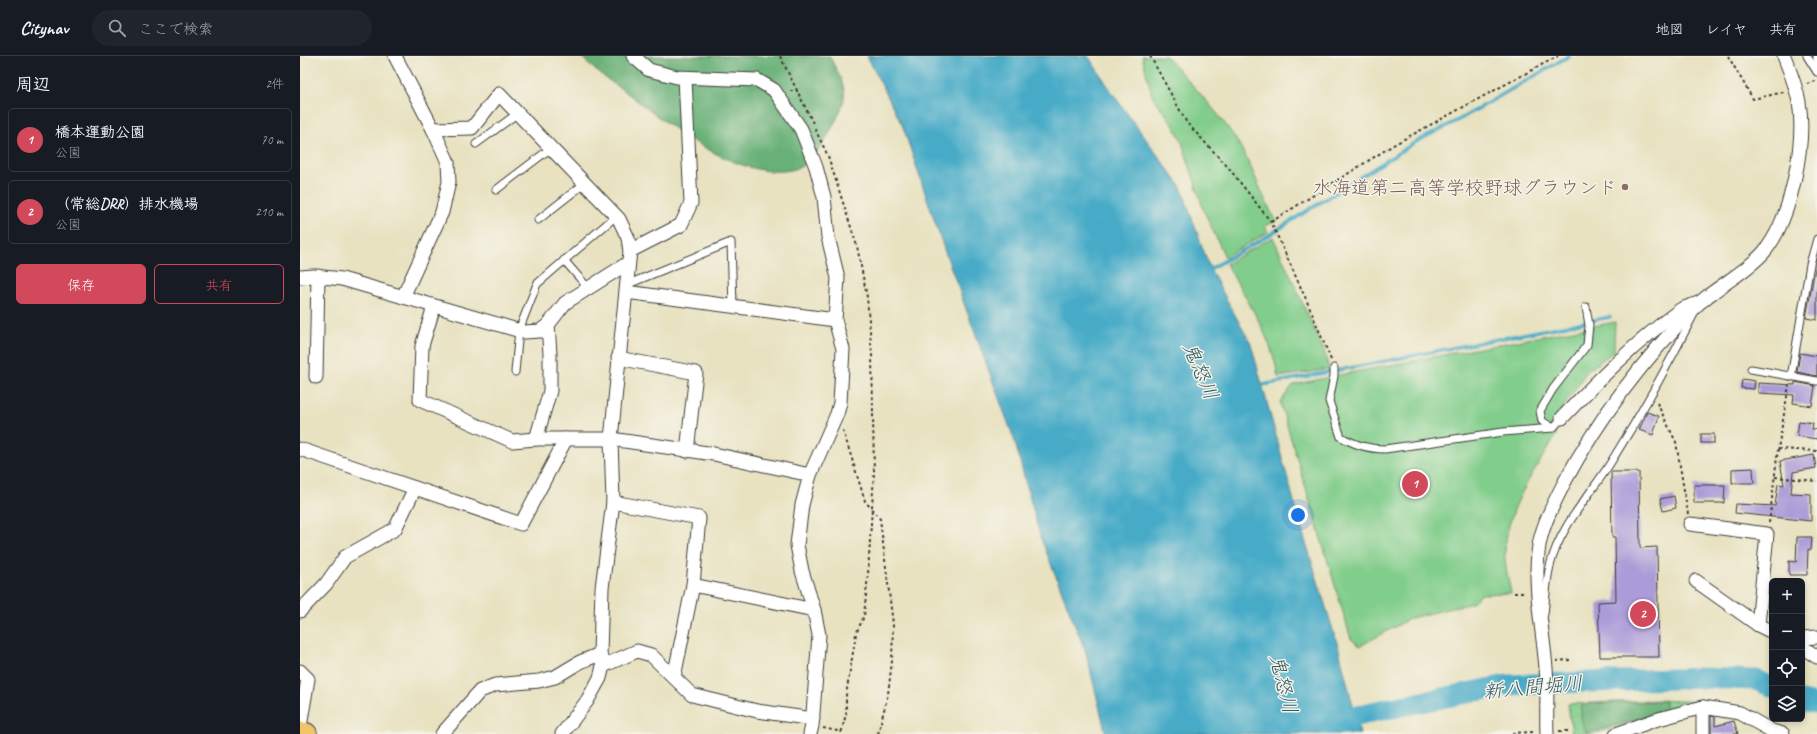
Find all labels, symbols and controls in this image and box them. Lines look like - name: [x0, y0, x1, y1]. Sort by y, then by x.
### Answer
- search box: [92, 10, 372, 46]
- text: Citynav: [20, 16, 68, 40]
- icon: search: [106, 17, 128, 39]
- text: ここで検索: [138, 20, 213, 39]
- text: 地図: [1656, 21, 1684, 38]
- text: レイヤ: [1706, 21, 1747, 38]
- text: 共有: [1769, 21, 1797, 38]
- text: 周辺: [16, 74, 50, 95]
- text: 2件: [265, 76, 284, 92]
- text: 橋本運動公園: [55, 123, 145, 142]
- text: 1: [27, 132, 33, 148]
- text: 70 m: [261, 132, 283, 148]
- text: 公園: [55, 145, 81, 161]
- place label: 水海道第二高等学校野球グラウンド: [1313, 176, 1617, 200]
- marker: 水海道第二高等学校野球グラウンド: [1620, 182, 1630, 192]
- text: （常総DRR）排水機場: [55, 195, 199, 214]
- text: 2: [27, 204, 33, 220]
- text: 210 m: [255, 204, 283, 220]
- text: 公園: [55, 217, 81, 233]
- button: 保存: [16, 264, 146, 304]
- button: 共有: [154, 264, 284, 304]
- water label: 鬼怒川: [1177, 339, 1224, 404]
- pin: 1: [1402, 469, 1428, 499]
- your location: [1288, 505, 1308, 525]
- map controls: [1769, 578, 1805, 722]
- button: +: [1769, 578, 1805, 614]
- pin: 2: [1630, 599, 1656, 629]
- button: −: [1769, 614, 1805, 650]
- button: locate: [1769, 650, 1805, 686]
- water label: 鬼怒川: [1264, 652, 1303, 716]
- water label: 新八間堀川: [1482, 671, 1584, 704]
- button: layers: [1769, 686, 1805, 722]

